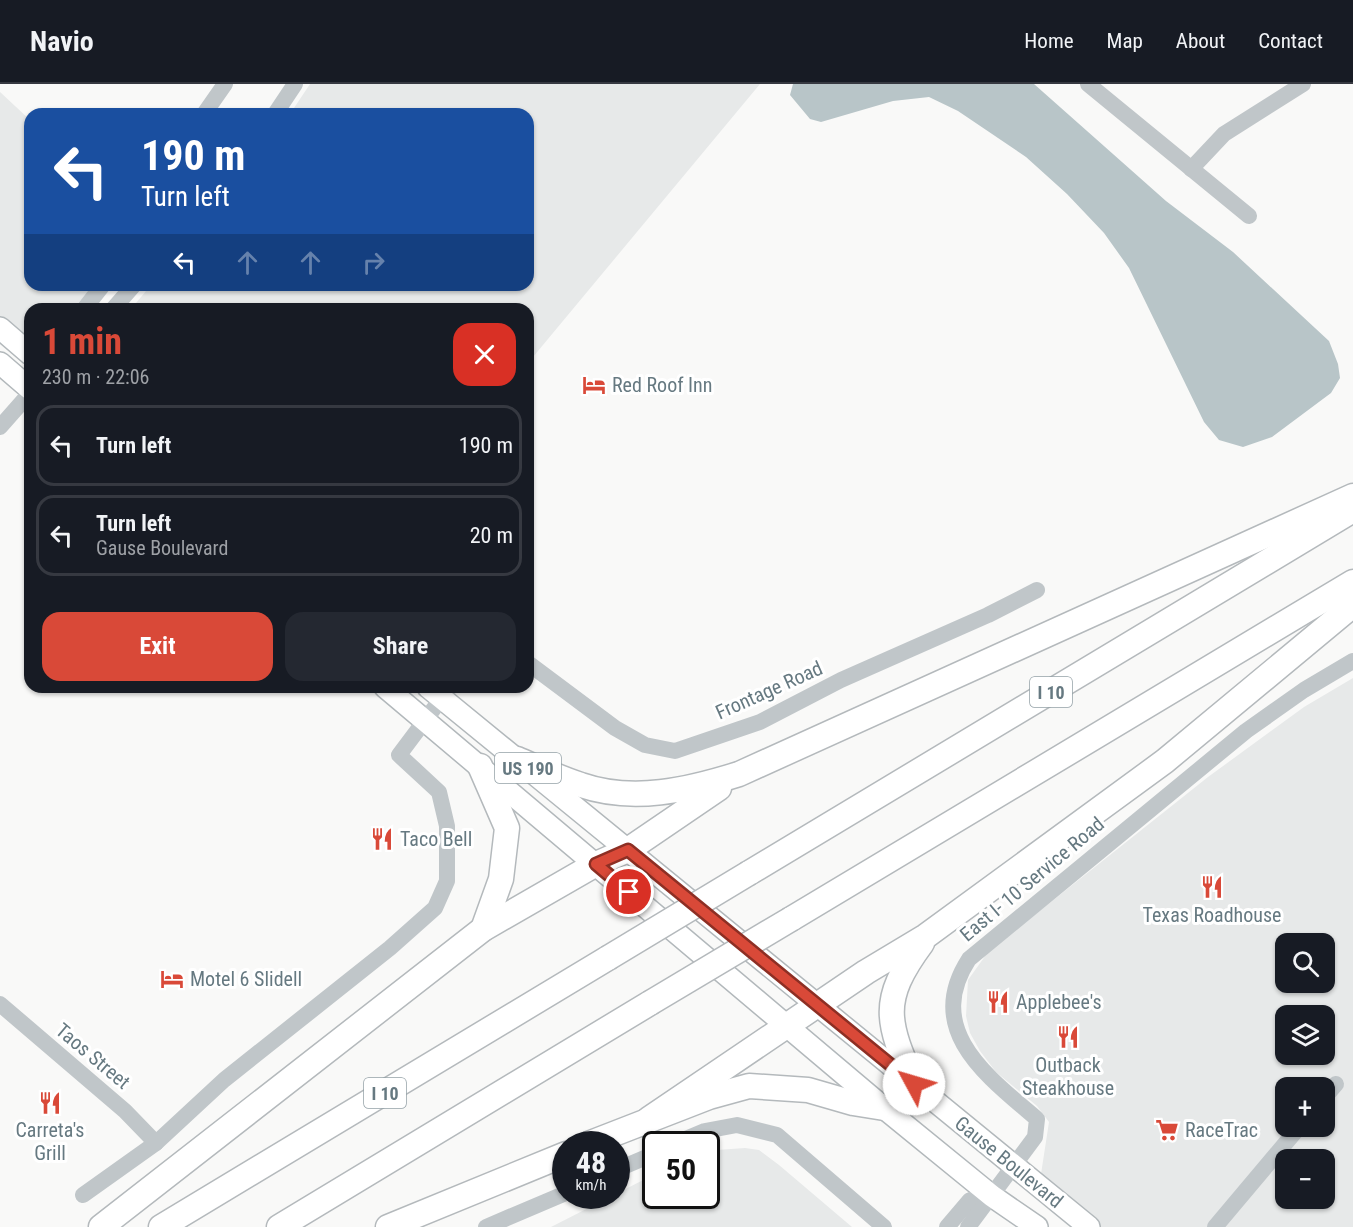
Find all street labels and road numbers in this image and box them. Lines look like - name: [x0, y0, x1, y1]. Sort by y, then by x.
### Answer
- street label: Frontage Road: [712, 656, 826, 724]
- road number: I 10: [1030, 677, 1072, 707]
- road number: US 190: [495, 753, 561, 783]
- street label: East I- 10 Service Road: [955, 812, 1109, 946]
- street label: Taos Street: [51, 1018, 135, 1094]
- road number: I 10: [364, 1078, 406, 1108]
- street label: Gause Boulevard: [950, 1111, 1068, 1213]

